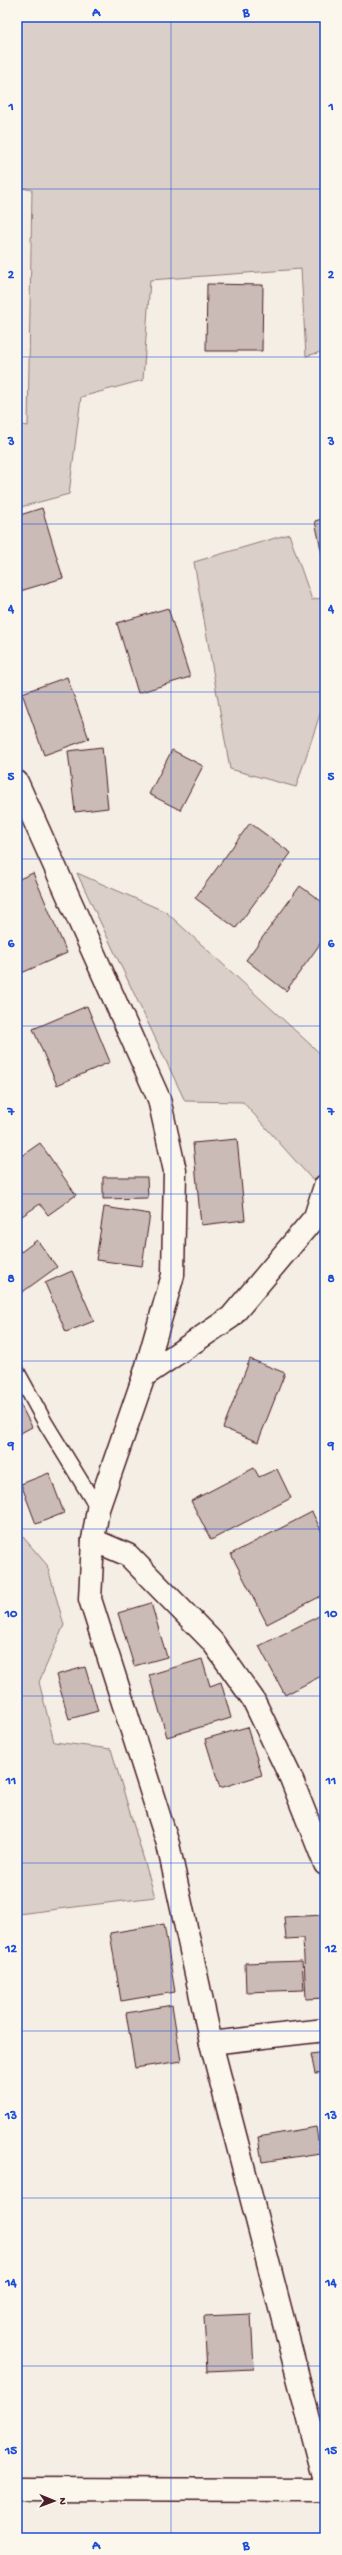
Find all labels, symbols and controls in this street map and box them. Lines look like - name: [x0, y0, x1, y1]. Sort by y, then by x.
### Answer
- text: A: [91, 6, 101, 21]
- text: B: [242, 6, 251, 21]
- text: 1: [7, 100, 14, 115]
- text: 1: [327, 100, 334, 115]
- text: 2: [8, 268, 15, 283]
- text: 2: [328, 268, 335, 283]
- text: 3: [7, 435, 15, 450]
- text: 3: [327, 435, 335, 450]
- text: 4: [7, 602, 15, 617]
- text: 4: [327, 602, 335, 617]
- text: 5: [8, 770, 15, 785]
- text: 5: [328, 770, 335, 785]
- text: 6: [8, 937, 15, 952]
- text: 6: [328, 937, 335, 952]
- text: 7: [7, 1105, 16, 1120]
- text: 7: [327, 1105, 336, 1120]
- text: 8: [7, 1272, 15, 1287]
- text: 8: [327, 1272, 335, 1287]
- text: 9: [7, 1439, 15, 1454]
- text: 9: [327, 1439, 335, 1454]
- text: 10: [4, 1607, 18, 1622]
- text: 10: [324, 1607, 338, 1622]
- text: 11: [5, 1774, 16, 1789]
- text: 11: [325, 1774, 336, 1789]
- text: 12: [4, 1942, 17, 1957]
- text: 12: [324, 1942, 337, 1957]
- text: 13: [4, 2109, 17, 2124]
- text: 13: [324, 2109, 337, 2124]
- text: 14: [4, 2276, 18, 2291]
- text: 14: [324, 2276, 338, 2291]
- text: 15: [4, 2444, 17, 2459]
- text: 15: [324, 2444, 337, 2459]
- north arrow: [34, 2481, 74, 2521]
- text: N: [56, 2497, 68, 2505]
- text: A: [91, 2539, 101, 2554]
- text: B: [242, 2539, 251, 2554]

